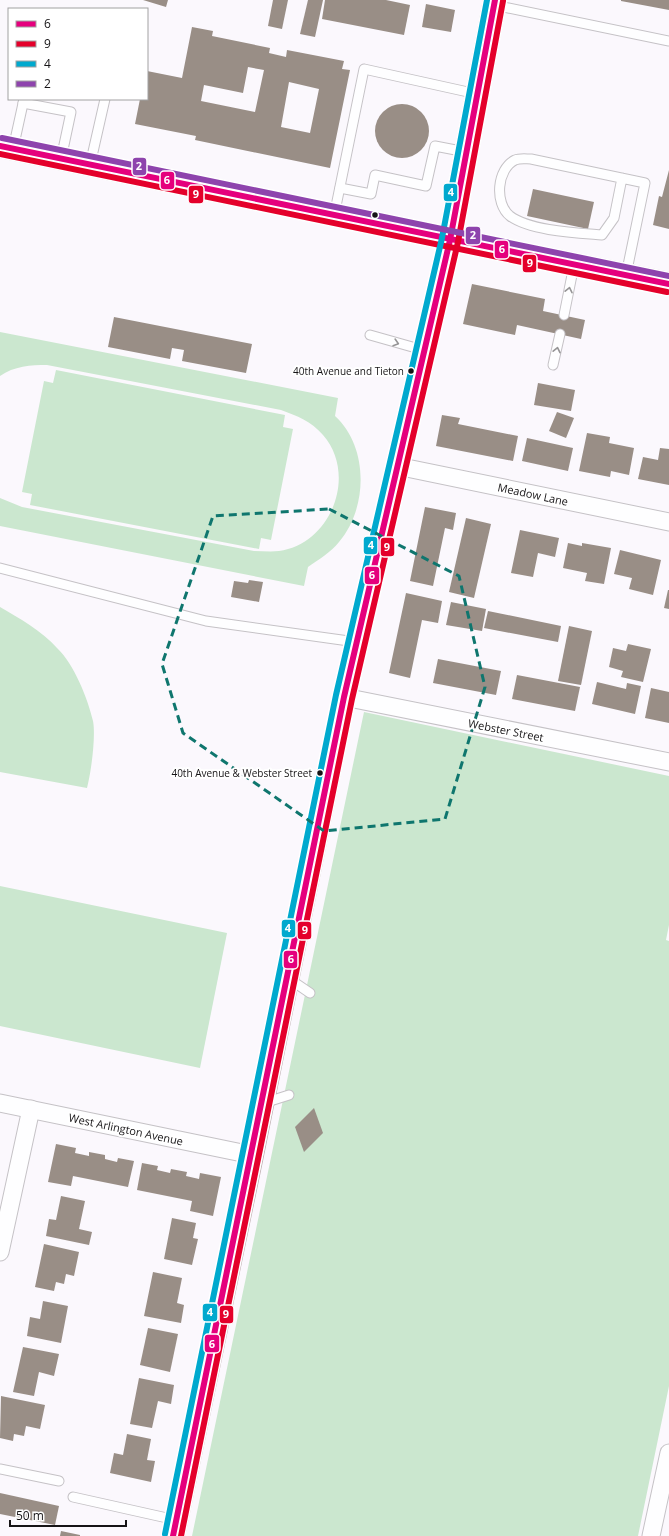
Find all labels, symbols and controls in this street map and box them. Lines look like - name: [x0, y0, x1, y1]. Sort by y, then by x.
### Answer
- legend: [8, 8, 148, 100]
- text: 6: [44, 15, 51, 32]
- text: 9: [44, 35, 51, 52]
- text: 4: [44, 55, 51, 72]
- text: 2: [44, 75, 51, 92]
- line badge: 2: [132, 157, 147, 176]
- text: 2: [136, 158, 142, 173]
- line badge: 6: [160, 171, 175, 190]
- text: 6: [164, 172, 170, 187]
- line badge: 4: [443, 183, 458, 202]
- text: 4: [448, 184, 455, 199]
- line badge: 9: [188, 185, 204, 204]
- text: 9: [193, 186, 199, 201]
- unlabelled marker: [370, 210, 380, 220]
- line badge: 2: [465, 226, 481, 245]
- text: 2: [470, 227, 476, 242]
- line badge: 6: [494, 240, 509, 259]
- text: 6: [499, 241, 505, 256]
- line badge: 9: [522, 254, 537, 273]
- text: 9: [527, 255, 533, 270]
- one-way arrow: [565, 287, 573, 293]
- one-way arrow: [393, 338, 400, 347]
- one-way arrow: [552, 346, 560, 353]
- place label: 40th Avenue and Tieton: [293, 364, 404, 378]
- marker: 40th Avenue and Tieton: [406, 366, 416, 376]
- street label: Meadow Lane: [496, 479, 570, 509]
- line badge: 4: [363, 536, 378, 555]
- text: 4: [368, 537, 375, 552]
- line badge: 9: [380, 537, 395, 557]
- text: 9: [384, 539, 390, 554]
- line badge: 6: [364, 566, 380, 585]
- text: 6: [369, 567, 375, 582]
- street label: Webster Street: [467, 715, 545, 745]
- place label: 40th Avenue & Webster Street: [171, 766, 312, 780]
- marker: 40th Avenue & Webster Street: [315, 768, 325, 778]
- line badge: 4: [281, 919, 296, 938]
- text: 4: [285, 920, 292, 935]
- line badge: 9: [297, 921, 312, 940]
- text: 9: [302, 922, 308, 937]
- line badge: 6: [283, 950, 298, 969]
- text: 6: [288, 951, 294, 966]
- street label: West Arlington Avenue: [67, 1110, 185, 1148]
- line badge: 4: [202, 1303, 218, 1322]
- text: 4: [207, 1304, 214, 1319]
- line badge: 9: [219, 1305, 234, 1324]
- text: 9: [223, 1306, 229, 1321]
- line badge: 6: [204, 1334, 220, 1353]
- text: 6: [209, 1336, 215, 1351]
- scale bar: [10, 1502, 126, 1528]
- text: 50 m: [16, 1507, 44, 1524]

